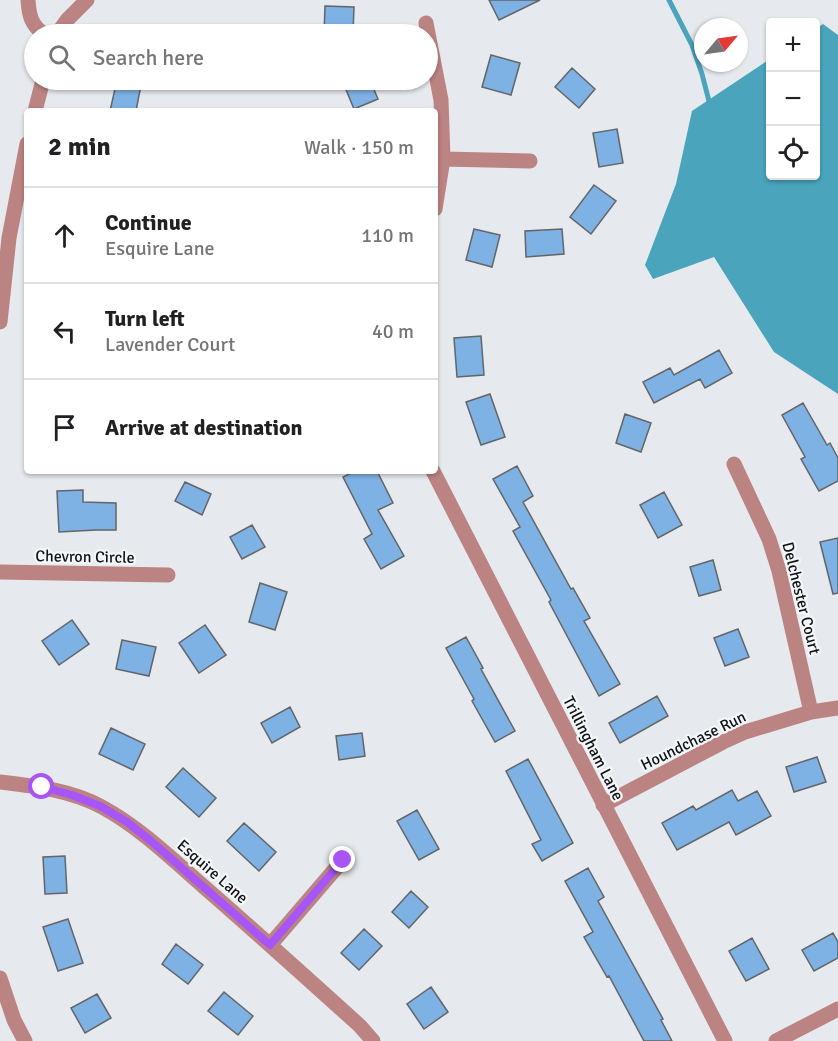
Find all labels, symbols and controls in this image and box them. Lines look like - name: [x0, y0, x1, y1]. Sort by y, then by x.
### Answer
- north arrow: [694, 18, 748, 72]
- map controls: [766, 18, 820, 180]
- button: +: [766, 18, 820, 72]
- search box: [24, 24, 438, 90]
- icon: search: [45, 41, 78, 74]
- text: Search here: [93, 44, 204, 71]
- button: −: [766, 72, 820, 126]
- button: locate: [766, 126, 820, 180]
- text: 2 min: [48, 131, 111, 163]
- text: Walk · 150 m: [304, 135, 414, 160]
- text: Continue: [105, 209, 192, 236]
- icon: ahead: [48, 219, 81, 252]
- text: 110 m: [361, 223, 414, 248]
- text: Esquire Lane: [105, 236, 215, 261]
- text: Turn left: [105, 305, 185, 332]
- icon: left: [48, 315, 81, 348]
- text: 40 m: [372, 319, 414, 344]
- text: Lavender Court: [105, 332, 235, 357]
- icon: arrive: [48, 411, 81, 444]
- text: Arrive at destination: [105, 414, 302, 441]
- street label: Delchester Court: [777, 540, 825, 657]
- street label: Chevron Circle: [35, 546, 135, 568]
- street label: Trillingham Lane: [558, 693, 628, 804]
- street label: Houndchase Run: [638, 707, 749, 775]
- route start: [28, 773, 54, 799]
- street label: Esquire Lane: [173, 835, 252, 908]
- route end: [329, 846, 355, 872]

